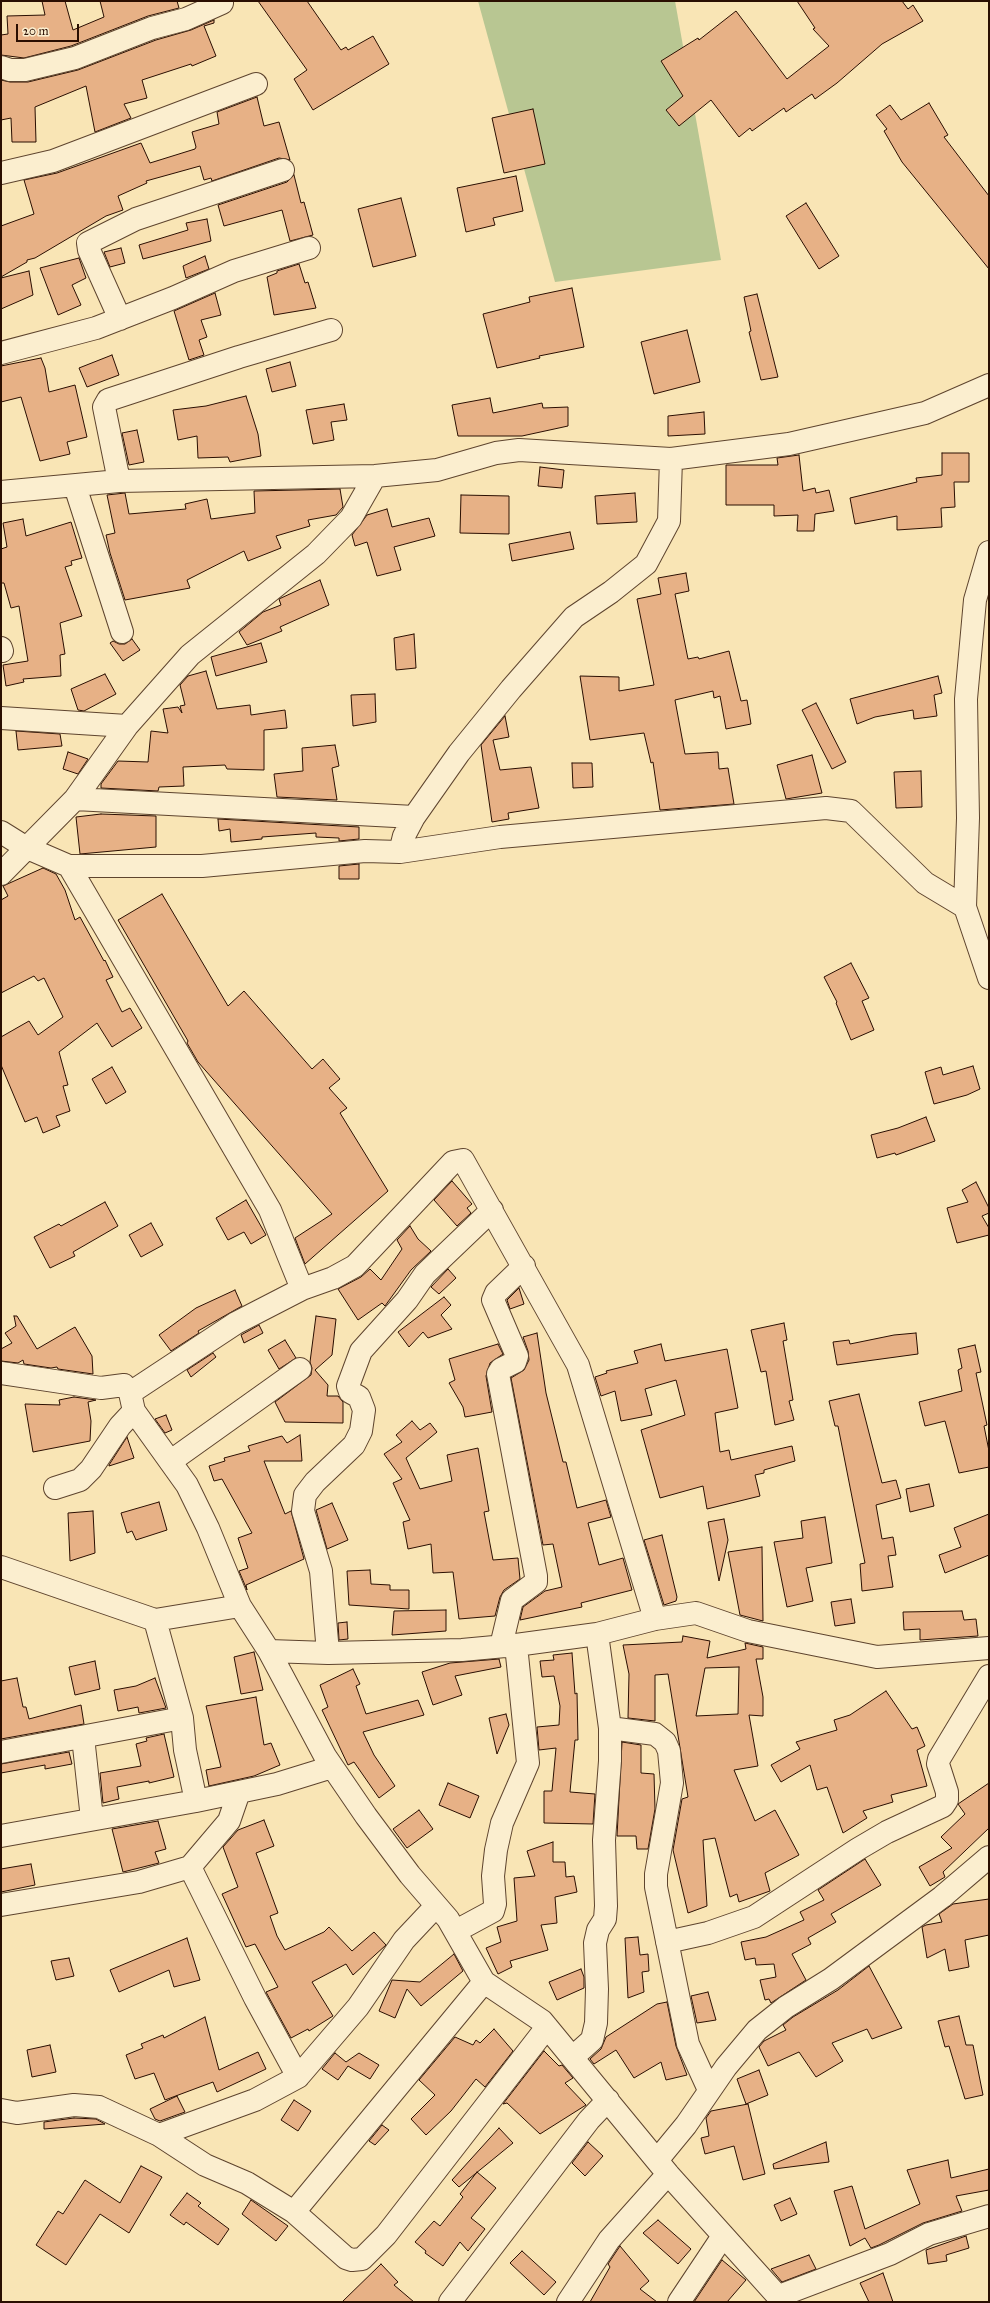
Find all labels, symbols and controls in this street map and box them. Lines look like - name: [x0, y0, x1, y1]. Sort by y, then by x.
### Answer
- scale bar: [18, 16, 81, 42]
- text: 20 m: [23, 24, 49, 38]

